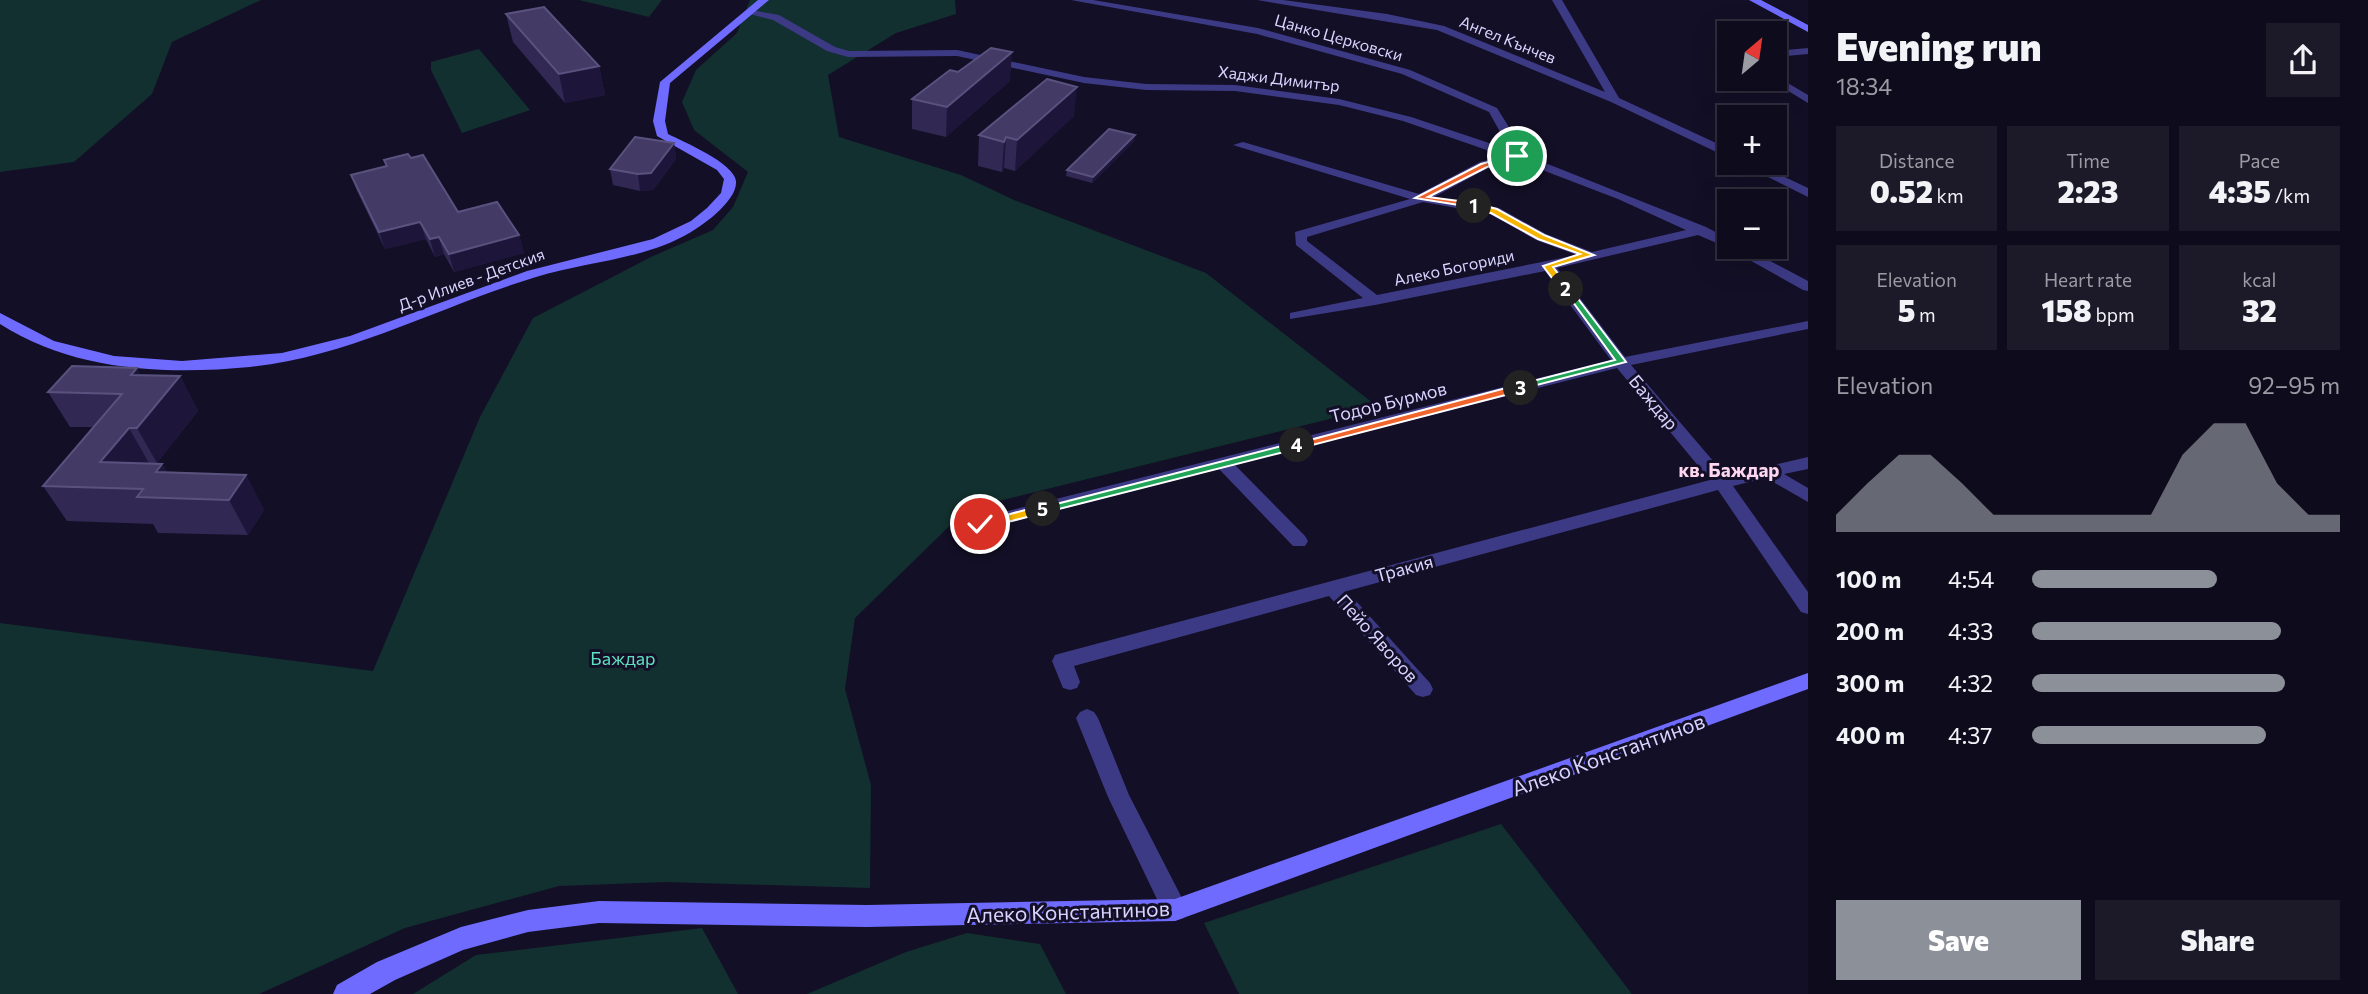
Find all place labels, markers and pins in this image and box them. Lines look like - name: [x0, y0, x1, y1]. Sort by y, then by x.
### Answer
- pin: [1487, 126, 1547, 186]
- pin: 1: [1456, 188, 1492, 224]
- pin: 2: [1548, 272, 1584, 306]
- pin: 3: [1504, 370, 1538, 406]
- pin: 4: [1280, 428, 1314, 462]
- pin: 5: [1026, 491, 1060, 526]
- pin: [950, 494, 1010, 554]

